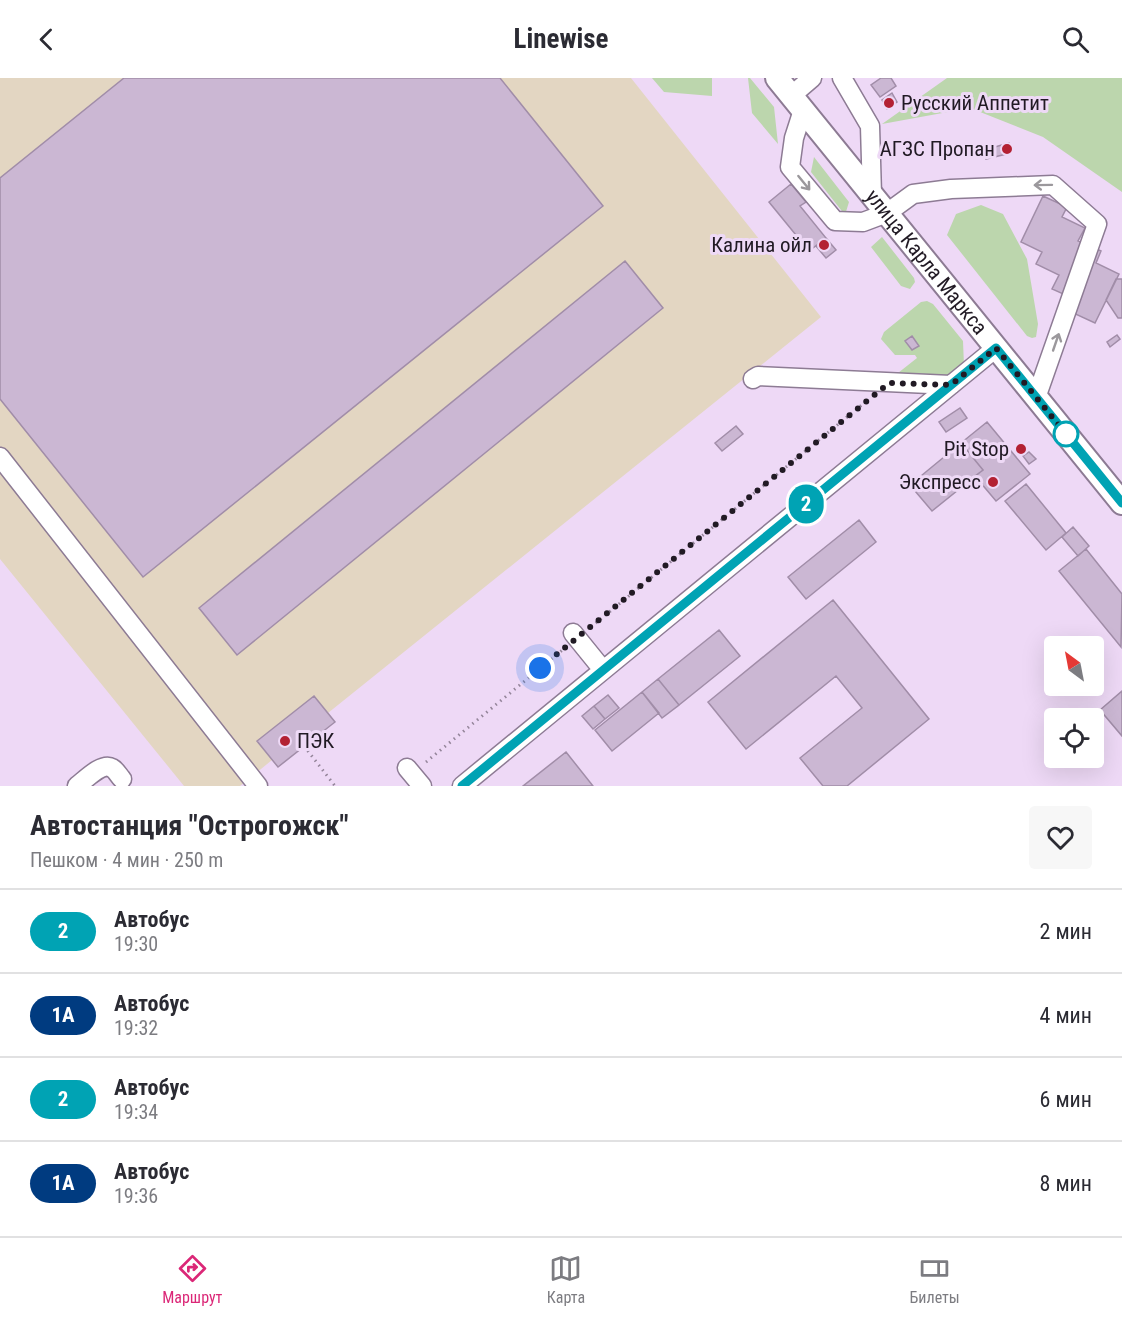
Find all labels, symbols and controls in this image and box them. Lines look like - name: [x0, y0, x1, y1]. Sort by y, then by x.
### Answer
- icon: back: [30, 23, 63, 56]
- text: Linewise: [513, 23, 609, 55]
- icon: search: [1059, 23, 1092, 56]
- place label: Русский Аппетит: [901, 91, 1049, 115]
- marker: Русский Аппетит: [882, 96, 896, 110]
- place label: АГЗС Пропан: [880, 137, 995, 161]
- marker: АГЗС Пропан: [1000, 142, 1014, 156]
- one-way arrow: [797, 175, 810, 191]
- one-way arrow: [1033, 180, 1053, 191]
- street label: улица Карла Маркса: [861, 185, 992, 339]
- place label: Калина ойл: [711, 233, 812, 257]
- marker: Калина ойл: [817, 238, 831, 252]
- one-way arrow: [1051, 333, 1062, 352]
- unlabelled marker: [1053, 421, 1079, 447]
- place label: Pit Stop: [944, 437, 1009, 461]
- marker: Pit Stop: [1014, 442, 1028, 456]
- place label: Экспресс: [899, 470, 981, 494]
- marker: Экспресс: [986, 475, 1000, 489]
- line badge: 2: [786, 484, 826, 524]
- text: 2: [801, 492, 811, 516]
- north arrow: [1044, 636, 1104, 696]
- map controls: [1044, 636, 1104, 768]
- your location: [525, 653, 555, 683]
- button: locate: [1044, 708, 1104, 768]
- place label: ПЭК: [297, 729, 334, 753]
- marker: ПЭК: [278, 734, 292, 748]
- button: heart: [1029, 806, 1092, 869]
- text: Автостанция "Острогожск": [30, 809, 348, 842]
- text: Пешком · 4 мин · 250 m: [30, 848, 223, 872]
- text: Автобус: [114, 907, 189, 932]
- text: 2: [58, 919, 68, 943]
- text: 2 мин: [1039, 919, 1092, 944]
- text: 19:30: [114, 932, 158, 956]
- text: Автобус: [114, 991, 189, 1016]
- text: 1А: [51, 1003, 75, 1027]
- text: 4 мин: [1039, 1003, 1092, 1028]
- text: 19:32: [114, 1016, 158, 1040]
- text: Автобус: [114, 1075, 189, 1100]
- text: 2: [58, 1087, 68, 1111]
- text: 6 мин: [1039, 1087, 1092, 1112]
- text: 19:34: [114, 1100, 158, 1124]
- text: Автобус: [114, 1159, 189, 1184]
- text: 1А: [51, 1171, 75, 1195]
- text: 8 мин: [1039, 1171, 1092, 1196]
- text: 19:36: [114, 1184, 158, 1208]
- tab: Маршрут: [162, 1252, 222, 1307]
- tab: Карта: [547, 1252, 585, 1307]
- tab: Билеты: [910, 1252, 960, 1307]

